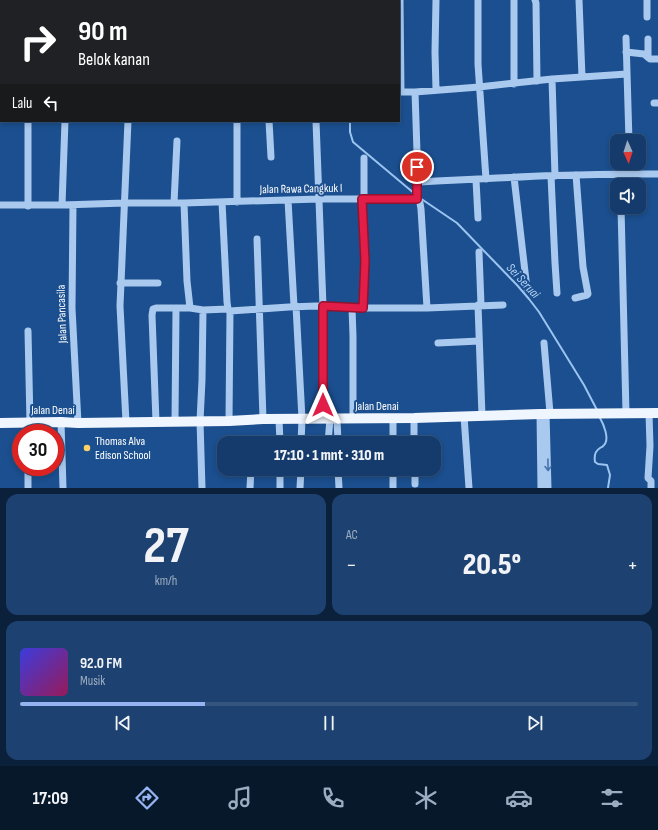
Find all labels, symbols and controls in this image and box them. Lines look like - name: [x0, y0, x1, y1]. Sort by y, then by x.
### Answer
- text: 90 m: [78, 15, 128, 48]
- icon: right: [12, 16, 64, 68]
- text: Belok kanan: [78, 49, 150, 70]
- icon: left: [40, 92, 62, 114]
- text: Lalu: [12, 94, 32, 113]
- north arrow: [610, 134, 646, 170]
- map controls: [610, 134, 646, 214]
- pin: [400, 150, 434, 184]
- icon: arrive: [406, 156, 428, 178]
- button: sound: [610, 178, 646, 214]
- street label: Jalan Rawa Cangkuk I: [259, 181, 342, 197]
- water label: Sei Seruai: [503, 260, 544, 302]
- street label: Jalan Pancasila: [53, 284, 71, 344]
- position arrow: [302, 384, 344, 426]
- street label: Jalan Denai: [354, 399, 399, 414]
- street label: Jalan Denai: [30, 403, 75, 418]
- speed limit sign: 30: [12, 424, 64, 476]
- place label: Thomas Alva Edison School: [95, 434, 151, 463]
- marker: Thomas Alva Edison School: [82, 443, 92, 453]
- text: 17:10 · 1 mnt · 310 m: [274, 446, 384, 465]
- one-way arrow: [544, 458, 551, 471]
- text: 27: [143, 515, 189, 578]
- text: AC: [346, 527, 358, 543]
- text: 20.5°: [463, 547, 521, 583]
- text: −: [346, 552, 357, 579]
- text: +: [627, 552, 638, 579]
- text: km/h: [155, 573, 177, 589]
- text: 92.0 FM: [80, 654, 122, 673]
- text: Musik: [80, 673, 105, 689]
- icon: previous: [112, 712, 134, 734]
- icon: pause: [318, 712, 340, 734]
- icon: next: [524, 712, 546, 734]
- icon: directions: [133, 784, 161, 812]
- icon: music: [226, 784, 254, 812]
- icon: phone: [319, 784, 347, 812]
- icon: climate: [412, 784, 440, 812]
- icon: car: [505, 784, 533, 812]
- icon: filters: [598, 784, 626, 812]
- text: 17:09: [32, 788, 68, 809]

